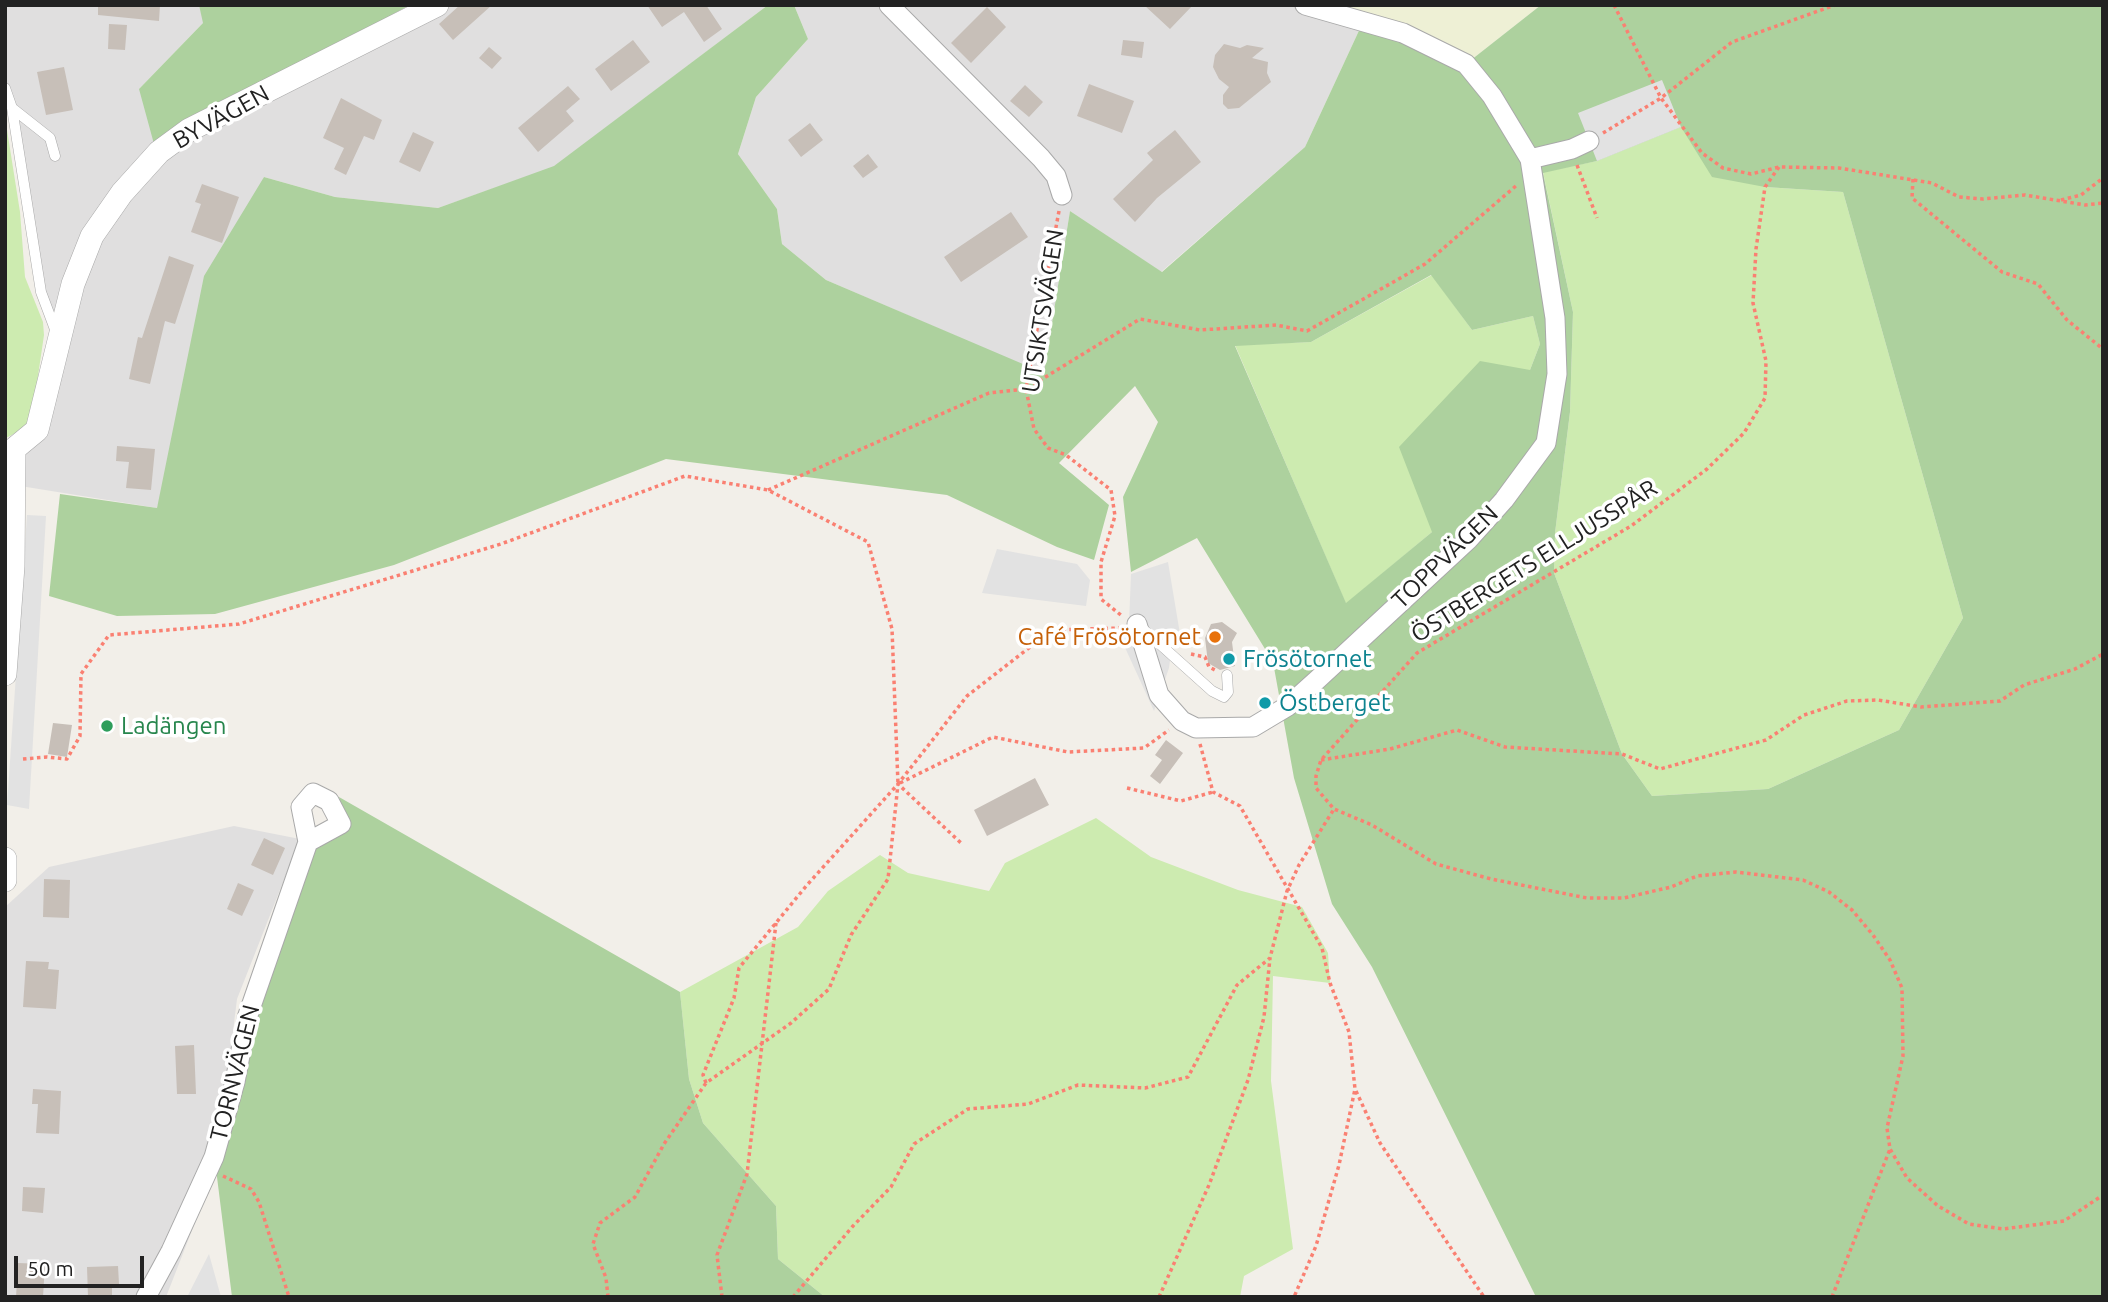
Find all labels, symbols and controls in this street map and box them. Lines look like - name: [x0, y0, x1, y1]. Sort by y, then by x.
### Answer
- street label: BYVÄGEN: [168, 79, 274, 155]
- street label: UTSIKTSVÄGEN: [1016, 227, 1070, 395]
- street label: ÖSTBERGETS ELLJUSSPÅR: [1406, 473, 1662, 649]
- street label: TOPPVÄGEN: [1386, 499, 1504, 615]
- place label: Café Frösötornet: [1017, 623, 1201, 651]
- marker: Café Frösötornet: [1207, 629, 1223, 645]
- place label: Frösötornet: [1243, 645, 1372, 673]
- marker: Frösötornet: [1221, 651, 1237, 667]
- place label: Östberget: [1279, 689, 1390, 717]
- marker: Östberget: [1257, 695, 1273, 711]
- place label: Ladängen: [121, 712, 226, 740]
- marker: Ladängen: [99, 718, 115, 734]
- street label: TORNVÄGEN: [204, 1002, 266, 1144]
- scale bar: [18, 1242, 147, 1286]
- text: 50 m: [27, 1256, 74, 1280]

